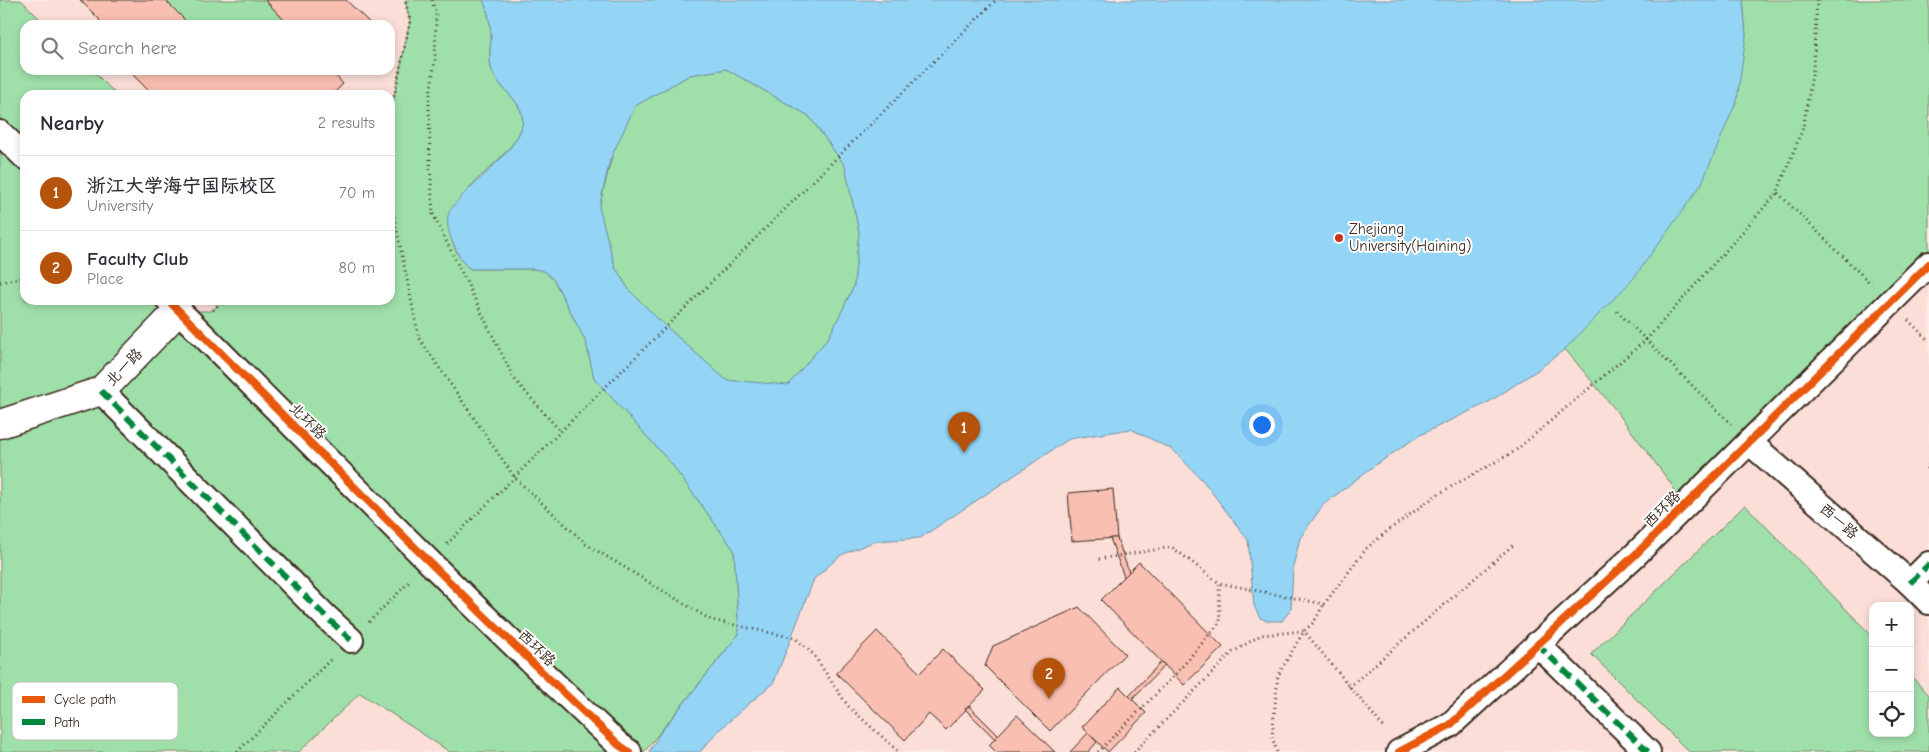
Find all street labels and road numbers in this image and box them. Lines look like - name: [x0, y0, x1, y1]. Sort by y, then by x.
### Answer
- street label: 北一路: [102, 345, 146, 389]
- street label: 北环路: [286, 399, 330, 443]
- street label: 西环路: [1640, 487, 1684, 531]
- street label: 西一路: [1816, 499, 1862, 543]
- street label: 西环路: [515, 626, 559, 670]

